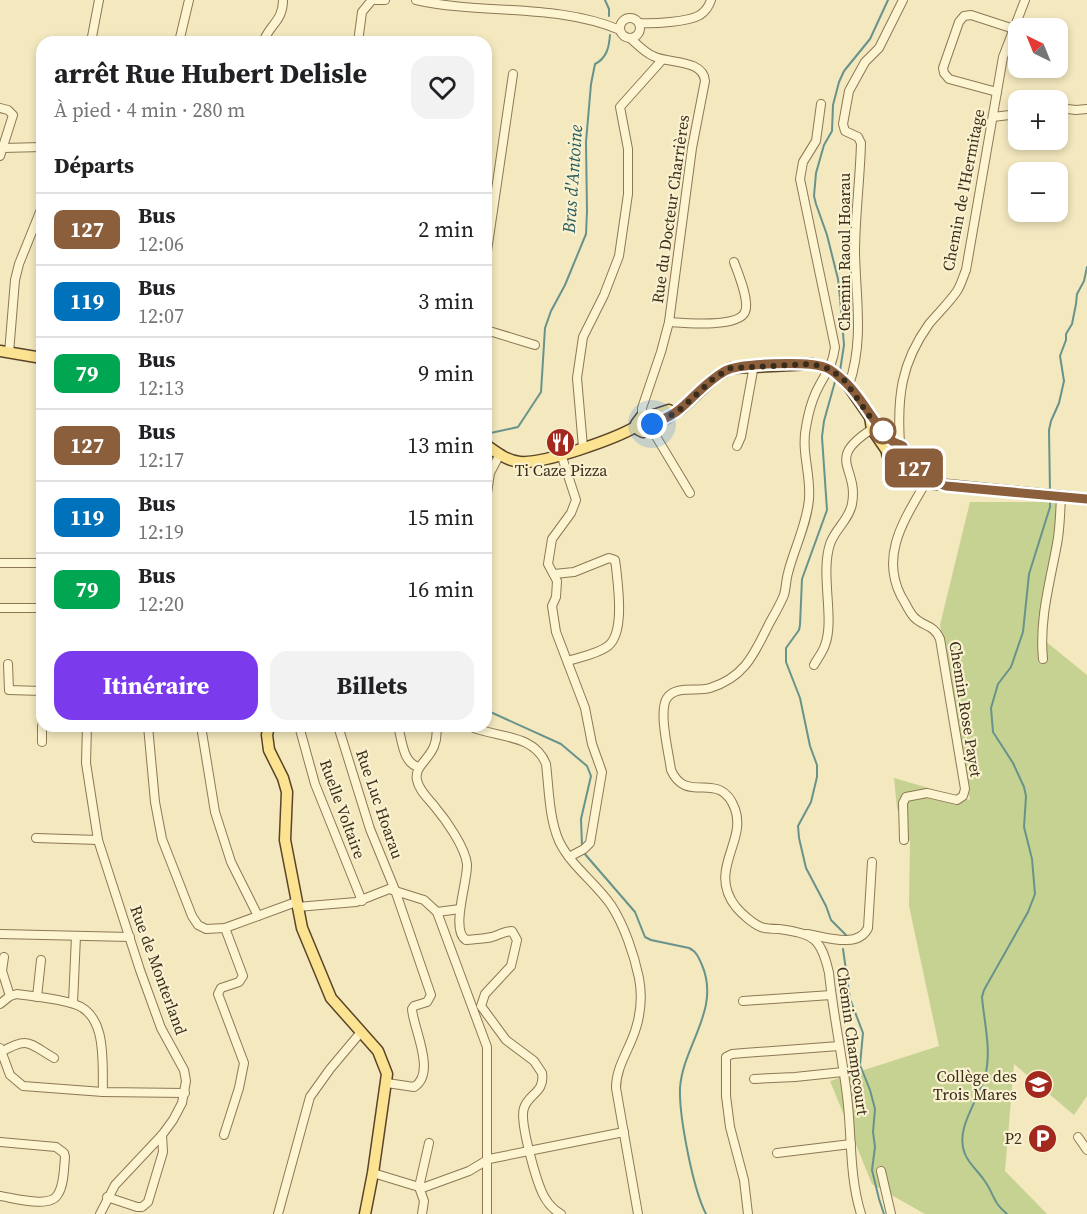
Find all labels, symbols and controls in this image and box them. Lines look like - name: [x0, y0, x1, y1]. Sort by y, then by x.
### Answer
- north arrow: [1008, 18, 1068, 78]
- map controls: [1008, 18, 1068, 222]
- text: arrêt Rue Hubert Delisle: [54, 54, 367, 92]
- button: heart: [411, 56, 474, 119]
- button: +: [1008, 90, 1068, 150]
- text: À pied · 4 min · 280 m: [54, 96, 245, 124]
- street label: Chemin de l'Hermitage: [936, 107, 990, 273]
- street label: Rue du Docteur Charrières: [646, 113, 694, 305]
- water label: Bras d'Antoine: [556, 123, 588, 235]
- text: Départs: [54, 150, 134, 180]
- button: −: [1008, 162, 1068, 222]
- street label: Chemin Raoul Hoarau: [833, 173, 855, 331]
- text: Bus: [138, 200, 175, 230]
- text: 2 min: [418, 214, 474, 244]
- text: 127: [70, 215, 104, 244]
- text: 12:06: [138, 230, 184, 258]
- text: Bus: [138, 272, 175, 302]
- text: 3 min: [418, 286, 474, 316]
- text: 119: [70, 287, 104, 316]
- text: 12:07: [138, 302, 184, 330]
- text: Bus: [138, 344, 175, 374]
- text: 9 min: [418, 358, 474, 388]
- text: 79: [76, 359, 98, 388]
- text: 12:13: [138, 374, 184, 402]
- your location: [637, 409, 667, 439]
- text: Bus: [138, 416, 175, 446]
- unlabelled marker: [870, 418, 896, 444]
- restaurant icon: Ti Caze Pizza: [545, 426, 577, 458]
- text: 13 min: [407, 430, 474, 460]
- text: 127: [70, 431, 104, 460]
- text: 12:17: [138, 446, 184, 474]
- line badge: 127: [880, 448, 948, 488]
- text: 127: [897, 454, 931, 483]
- place label: Ti Caze Pizza: [515, 459, 608, 481]
- text: Bus: [138, 488, 175, 518]
- text: 15 min: [407, 502, 474, 532]
- text: 119: [70, 503, 104, 532]
- text: 12:19: [138, 518, 184, 546]
- text: Bus: [138, 560, 175, 590]
- text: 16 min: [407, 574, 474, 604]
- text: 79: [76, 575, 98, 604]
- text: 12:20: [138, 590, 184, 618]
- street label: Chemin Rose Payet: [944, 640, 988, 779]
- button: Itinéraire: [54, 651, 258, 720]
- button: Billets: [270, 651, 474, 720]
- street label: Rue Luc Hoarau: [351, 746, 409, 862]
- street label: Ruelle Voltaire: [315, 756, 371, 862]
- street label: Rue de Monterland: [125, 902, 193, 1038]
- street label: Chemin Champcourt: [832, 965, 874, 1117]
- place label: Collège des Trois Mares: [933, 1065, 1017, 1105]
- school or university icon: Collège des Trois Mares: [1022, 1069, 1054, 1101]
- parking icon: P2: [1027, 1122, 1059, 1154]
- place label: P2: [1005, 1127, 1022, 1149]

